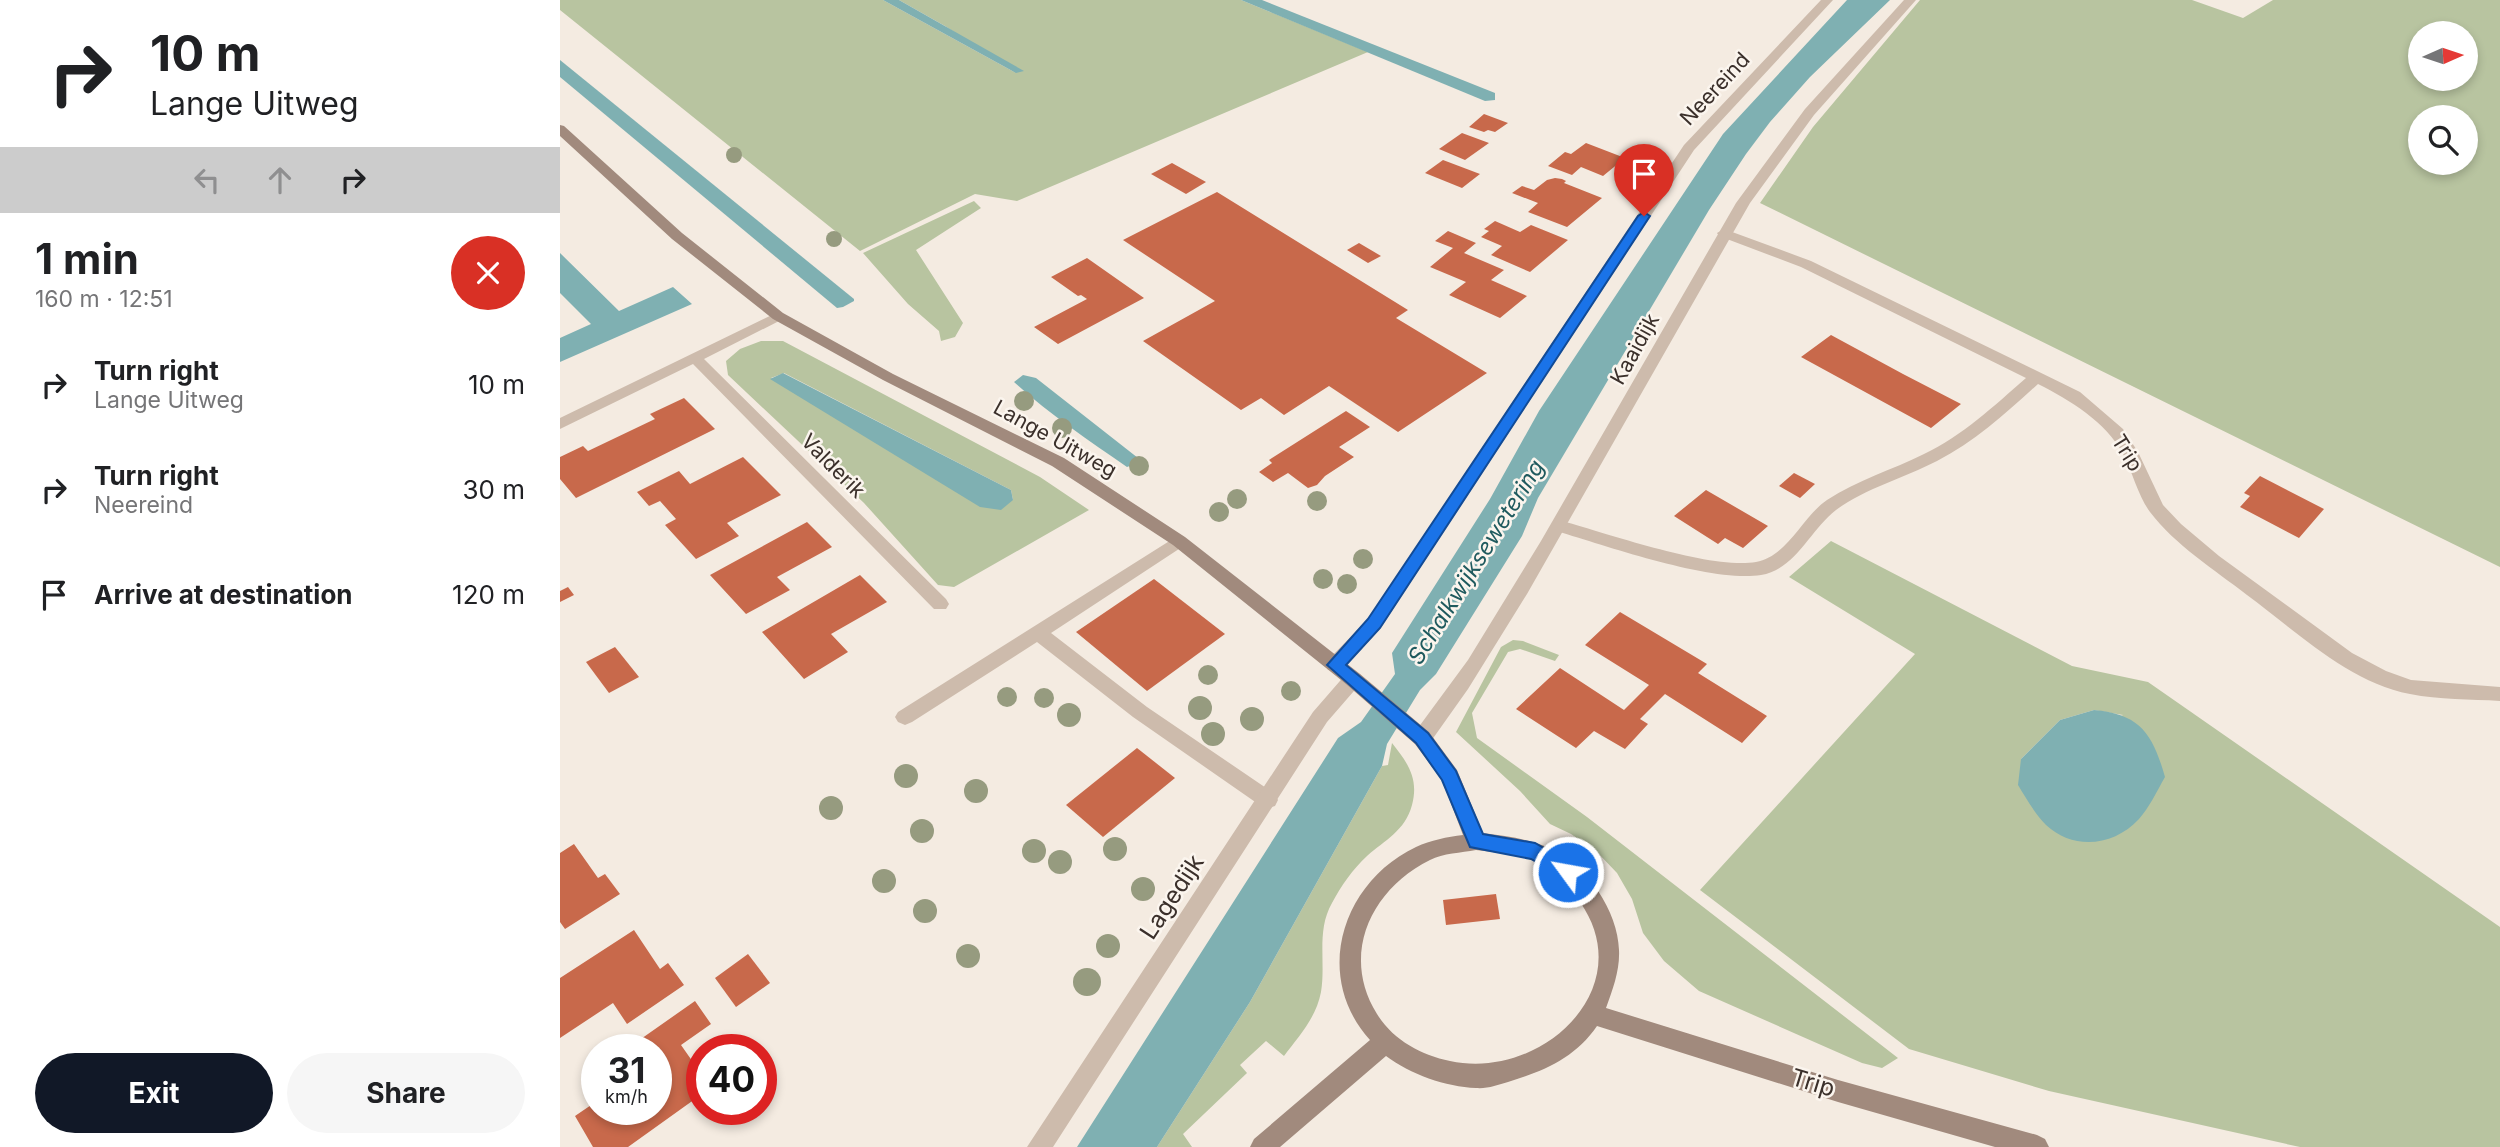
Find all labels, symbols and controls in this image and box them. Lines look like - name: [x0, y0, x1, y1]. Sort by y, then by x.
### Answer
- north arrow: [2408, 21, 2478, 91]
- map controls: [2408, 21, 2478, 175]
- text: 10 m: [150, 24, 261, 83]
- icon: right: [35, 28, 126, 119]
- street label: Neereind: [1675, 47, 1755, 130]
- text: Lange Uitweg: [150, 84, 359, 123]
- button: search: [2408, 105, 2478, 175]
- pin: [1614, 144, 1674, 216]
- icon: arrive: [1625, 155, 1663, 193]
- icon: left: [188, 161, 226, 199]
- icon: ahead: [261, 161, 299, 199]
- icon: right: [334, 161, 372, 199]
- text: 1 min: [35, 233, 139, 284]
- button: close: [451, 236, 525, 310]
- text: 160 m · 12:51: [35, 285, 173, 313]
- street label: Kaaidijk: [1605, 308, 1664, 389]
- text: Turn right: [94, 355, 219, 386]
- icon: right: [35, 366, 73, 404]
- text: 10 m: [468, 369, 525, 400]
- text: Lange Uitweg: [94, 386, 244, 414]
- street label: Lange Uitweg: [989, 394, 1121, 483]
- street label: Valderik: [796, 428, 871, 503]
- street label: Trip: [2107, 430, 2148, 476]
- water label: Schalkwijksewetering: [1402, 455, 1550, 669]
- text: Turn right: [94, 460, 219, 491]
- icon: right: [35, 471, 73, 509]
- text: 30 m: [462, 474, 525, 505]
- text: Neereind: [94, 491, 193, 519]
- icon: arrive: [35, 576, 73, 614]
- text: Arrive at destination: [94, 579, 353, 610]
- text: 120 m: [452, 579, 525, 610]
- position arrow: [1531, 835, 1605, 909]
- street label: Lagedijk: [1133, 849, 1210, 945]
- speed limit sign: 40: [686, 1034, 777, 1125]
- text: 31: [608, 1049, 645, 1091]
- button: Exit: [35, 1053, 273, 1133]
- button: Share: [287, 1053, 525, 1133]
- street label: Trip: [1788, 1062, 1838, 1103]
- text: km/h: [605, 1086, 648, 1107]

